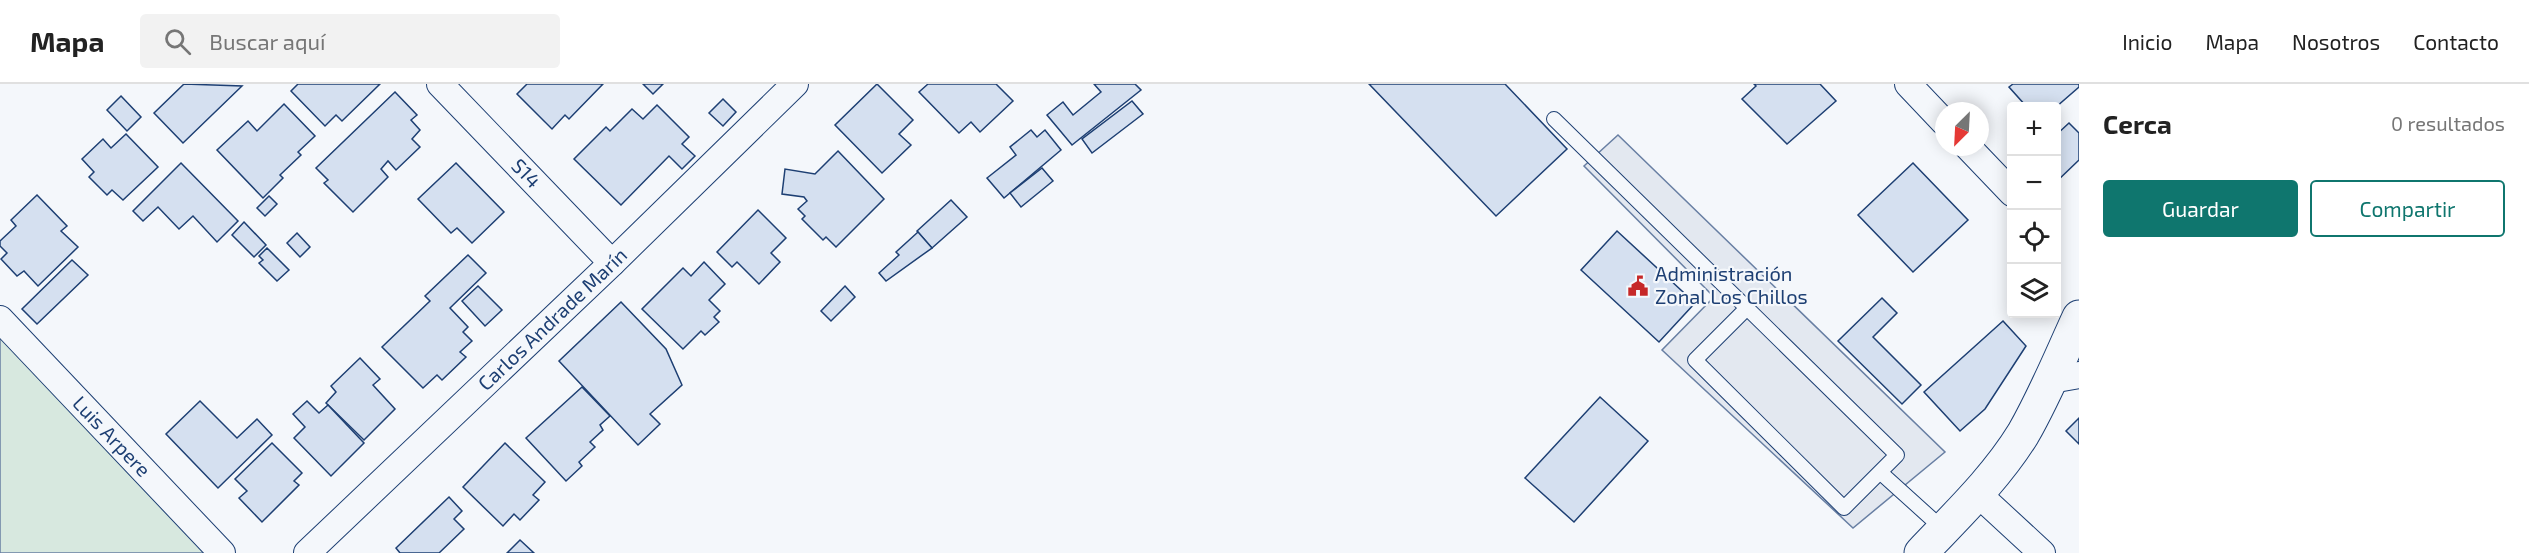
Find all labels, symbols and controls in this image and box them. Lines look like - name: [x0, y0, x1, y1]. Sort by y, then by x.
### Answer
- search box: [140, 14, 560, 68]
- text: Mapa: [30, 24, 104, 58]
- icon: search: [161, 25, 194, 58]
- text: Buscar aquí: [209, 28, 325, 54]
- text: Inicio: [2122, 29, 2172, 54]
- text: Mapa: [2205, 29, 2259, 54]
- text: Nosotros: [2292, 29, 2380, 54]
- text: Contacto: [2413, 29, 2499, 54]
- north arrow: [1935, 102, 1989, 156]
- map controls: [2007, 102, 2061, 318]
- button: +: [2007, 102, 2061, 156]
- text: Cerca: [2103, 108, 2172, 139]
- text: 0 resultados: [2391, 111, 2505, 135]
- street label: S14: [507, 153, 546, 192]
- button: −: [2007, 156, 2061, 210]
- button: Guardar: [2103, 180, 2298, 237]
- button: Compartir: [2310, 180, 2505, 237]
- button: locate: [2007, 210, 2061, 264]
- street label: Carlos Andrade Marín: [473, 242, 631, 395]
- place label: Administración Zonal Los Chillos: [1655, 261, 1808, 308]
- button: layers: [2007, 264, 2061, 318]
- public building icon: Administración Zonal Los Chillos: [1626, 274, 1650, 298]
- street label: Luis Arpere: [68, 391, 156, 481]

